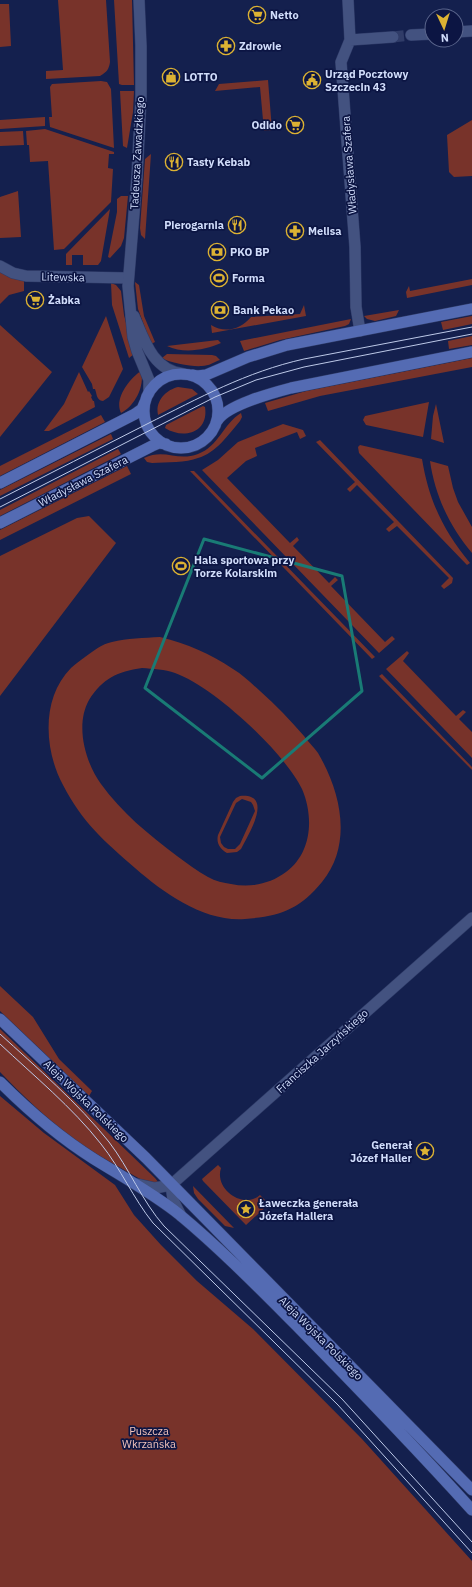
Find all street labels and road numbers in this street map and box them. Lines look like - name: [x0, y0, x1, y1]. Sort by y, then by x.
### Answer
- street label: Tadeusza Zawadzkiego: [127, 96, 147, 210]
- street label: Władysława Szafera: [339, 115, 359, 215]
- street label: Litewska: [41, 270, 85, 284]
- street label: Władysława Szafera: [36, 452, 130, 510]
- street label: Franciszka Jarzyńskiego: [273, 1006, 371, 1096]
- street label: Aleja Wojska Polskiego: [41, 1057, 131, 1145]
- street label: Aleja Wojska Polskiego: [276, 1293, 366, 1383]

